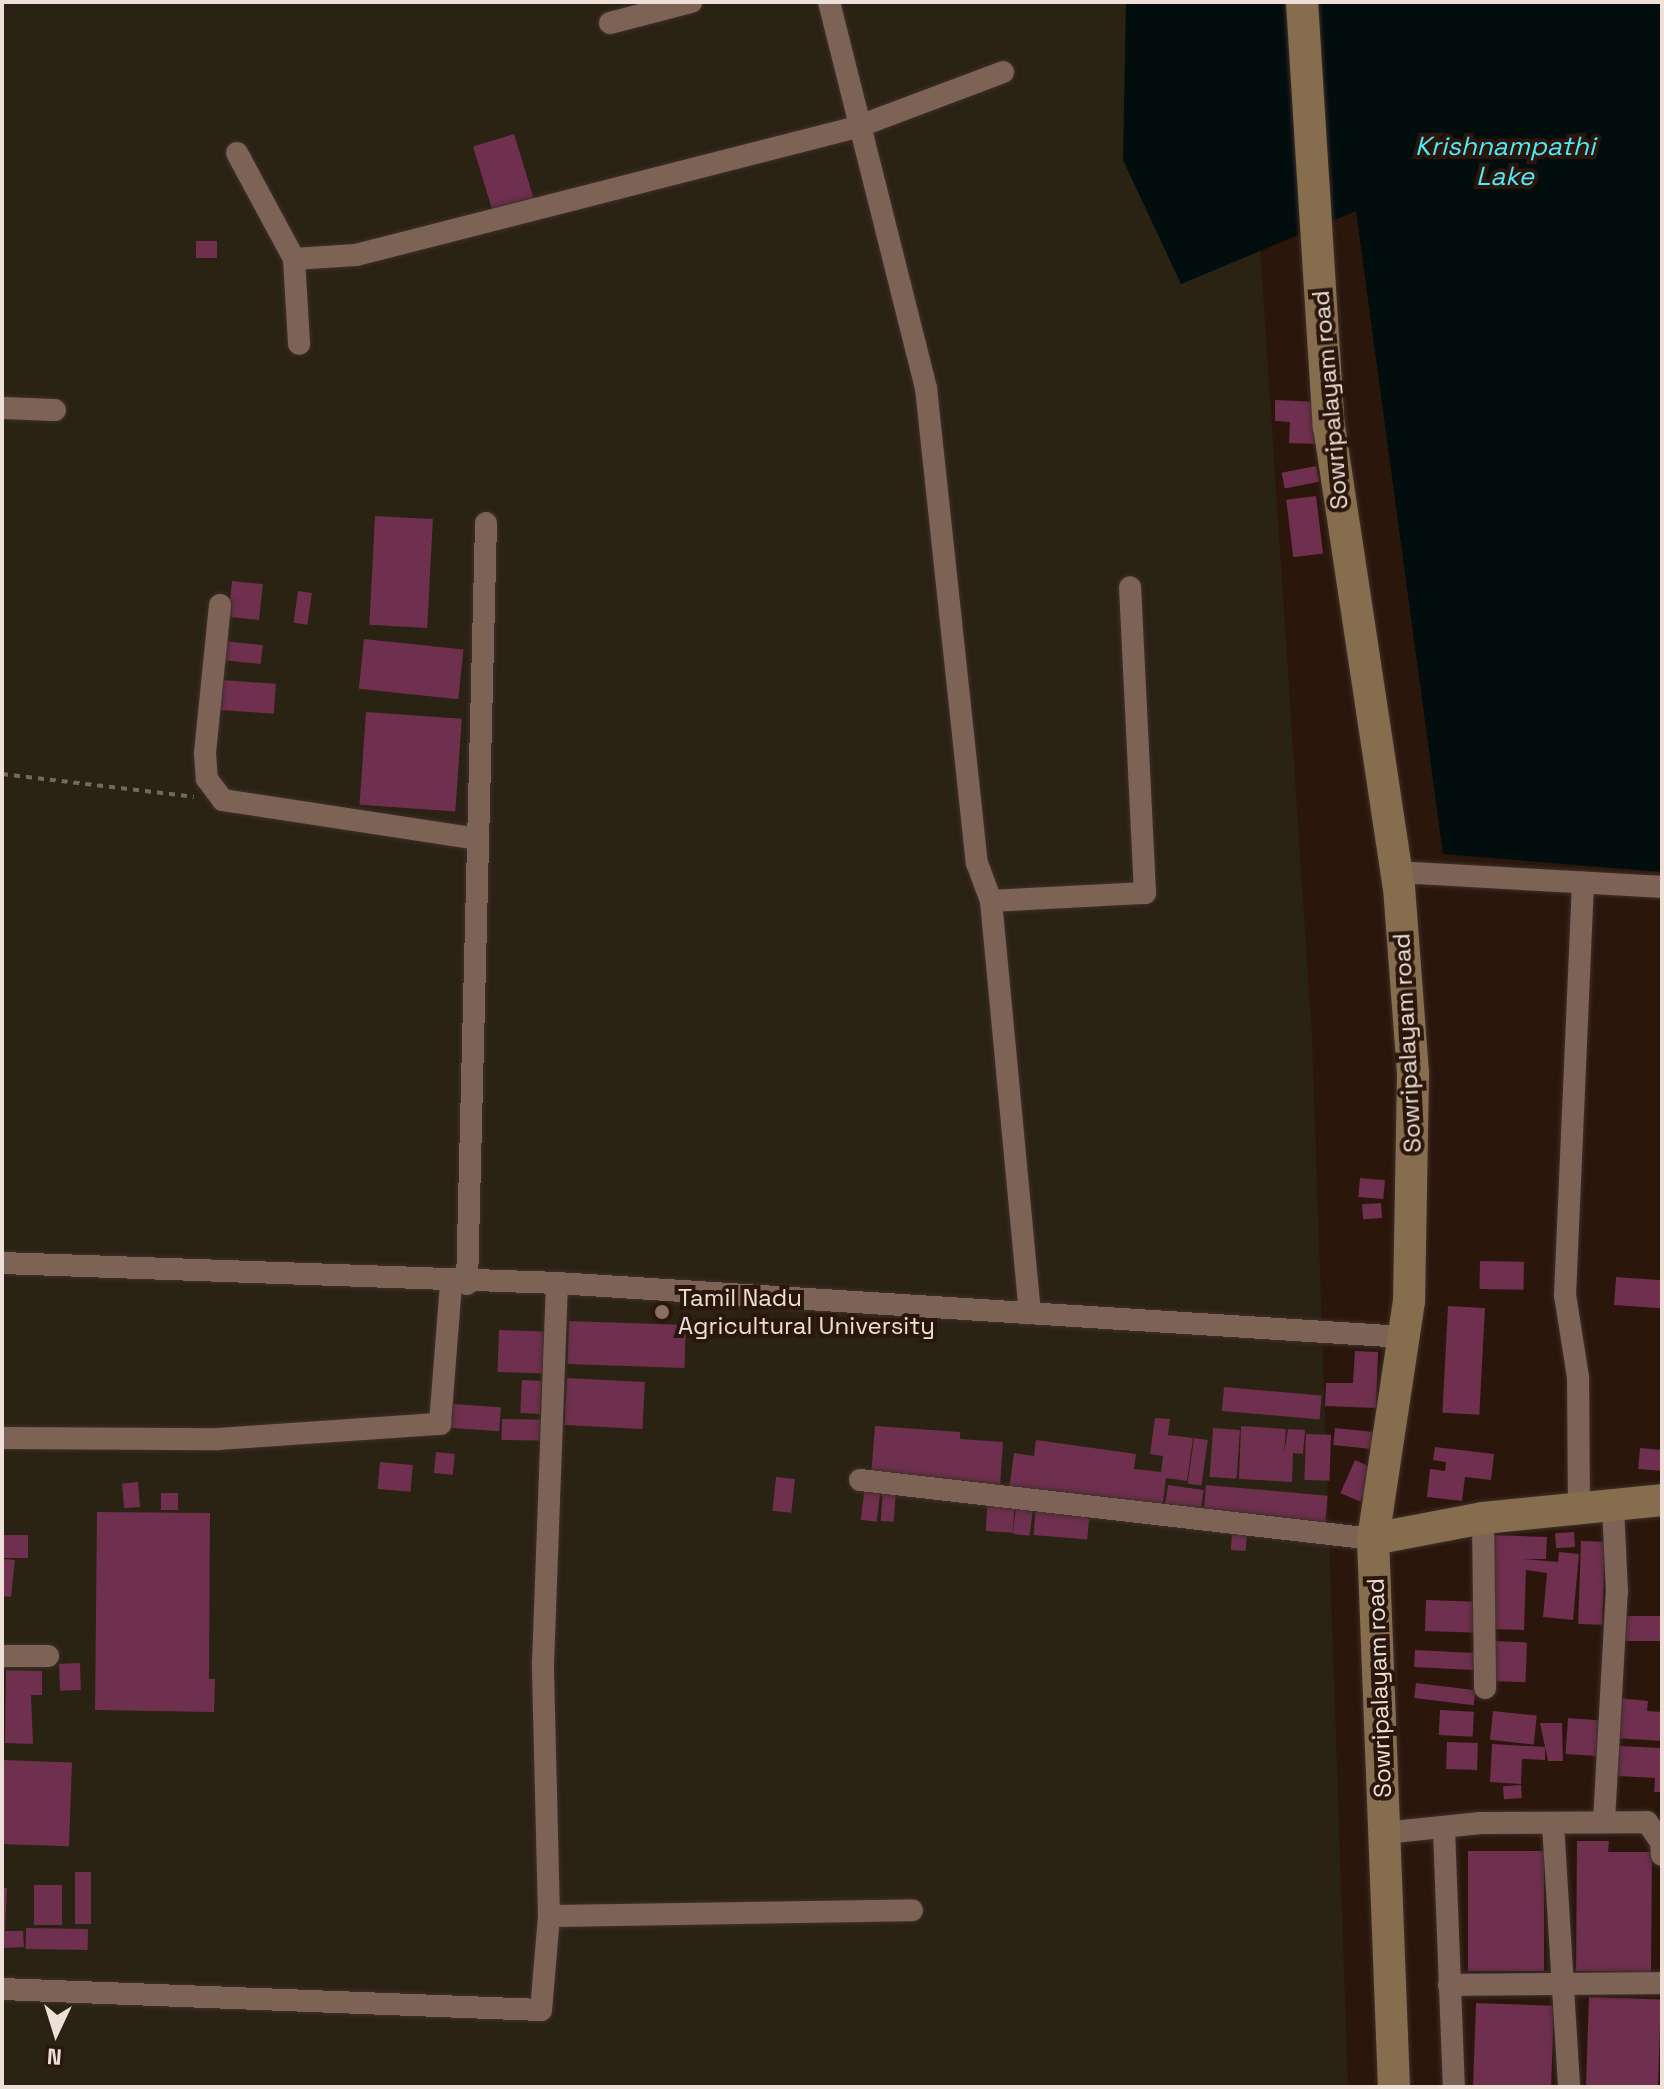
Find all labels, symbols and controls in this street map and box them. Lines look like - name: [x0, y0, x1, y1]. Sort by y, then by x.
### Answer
- water label: Krishnampathi Lake: [1415, 131, 1595, 192]
- street label: Sowripalayam road: [1306, 289, 1354, 511]
- street label: Sowripalayam road: [1387, 933, 1427, 1153]
- place label: Tamil Nadu Agricultural University: [678, 1284, 935, 1340]
- marker: Tamil Nadu Agricultural University: [653, 1303, 671, 1321]
- street label: Sowripalayam road: [1361, 1578, 1397, 1798]
- north arrow: [16, 1993, 96, 2073]
- text: N: [46, 2042, 63, 2071]

